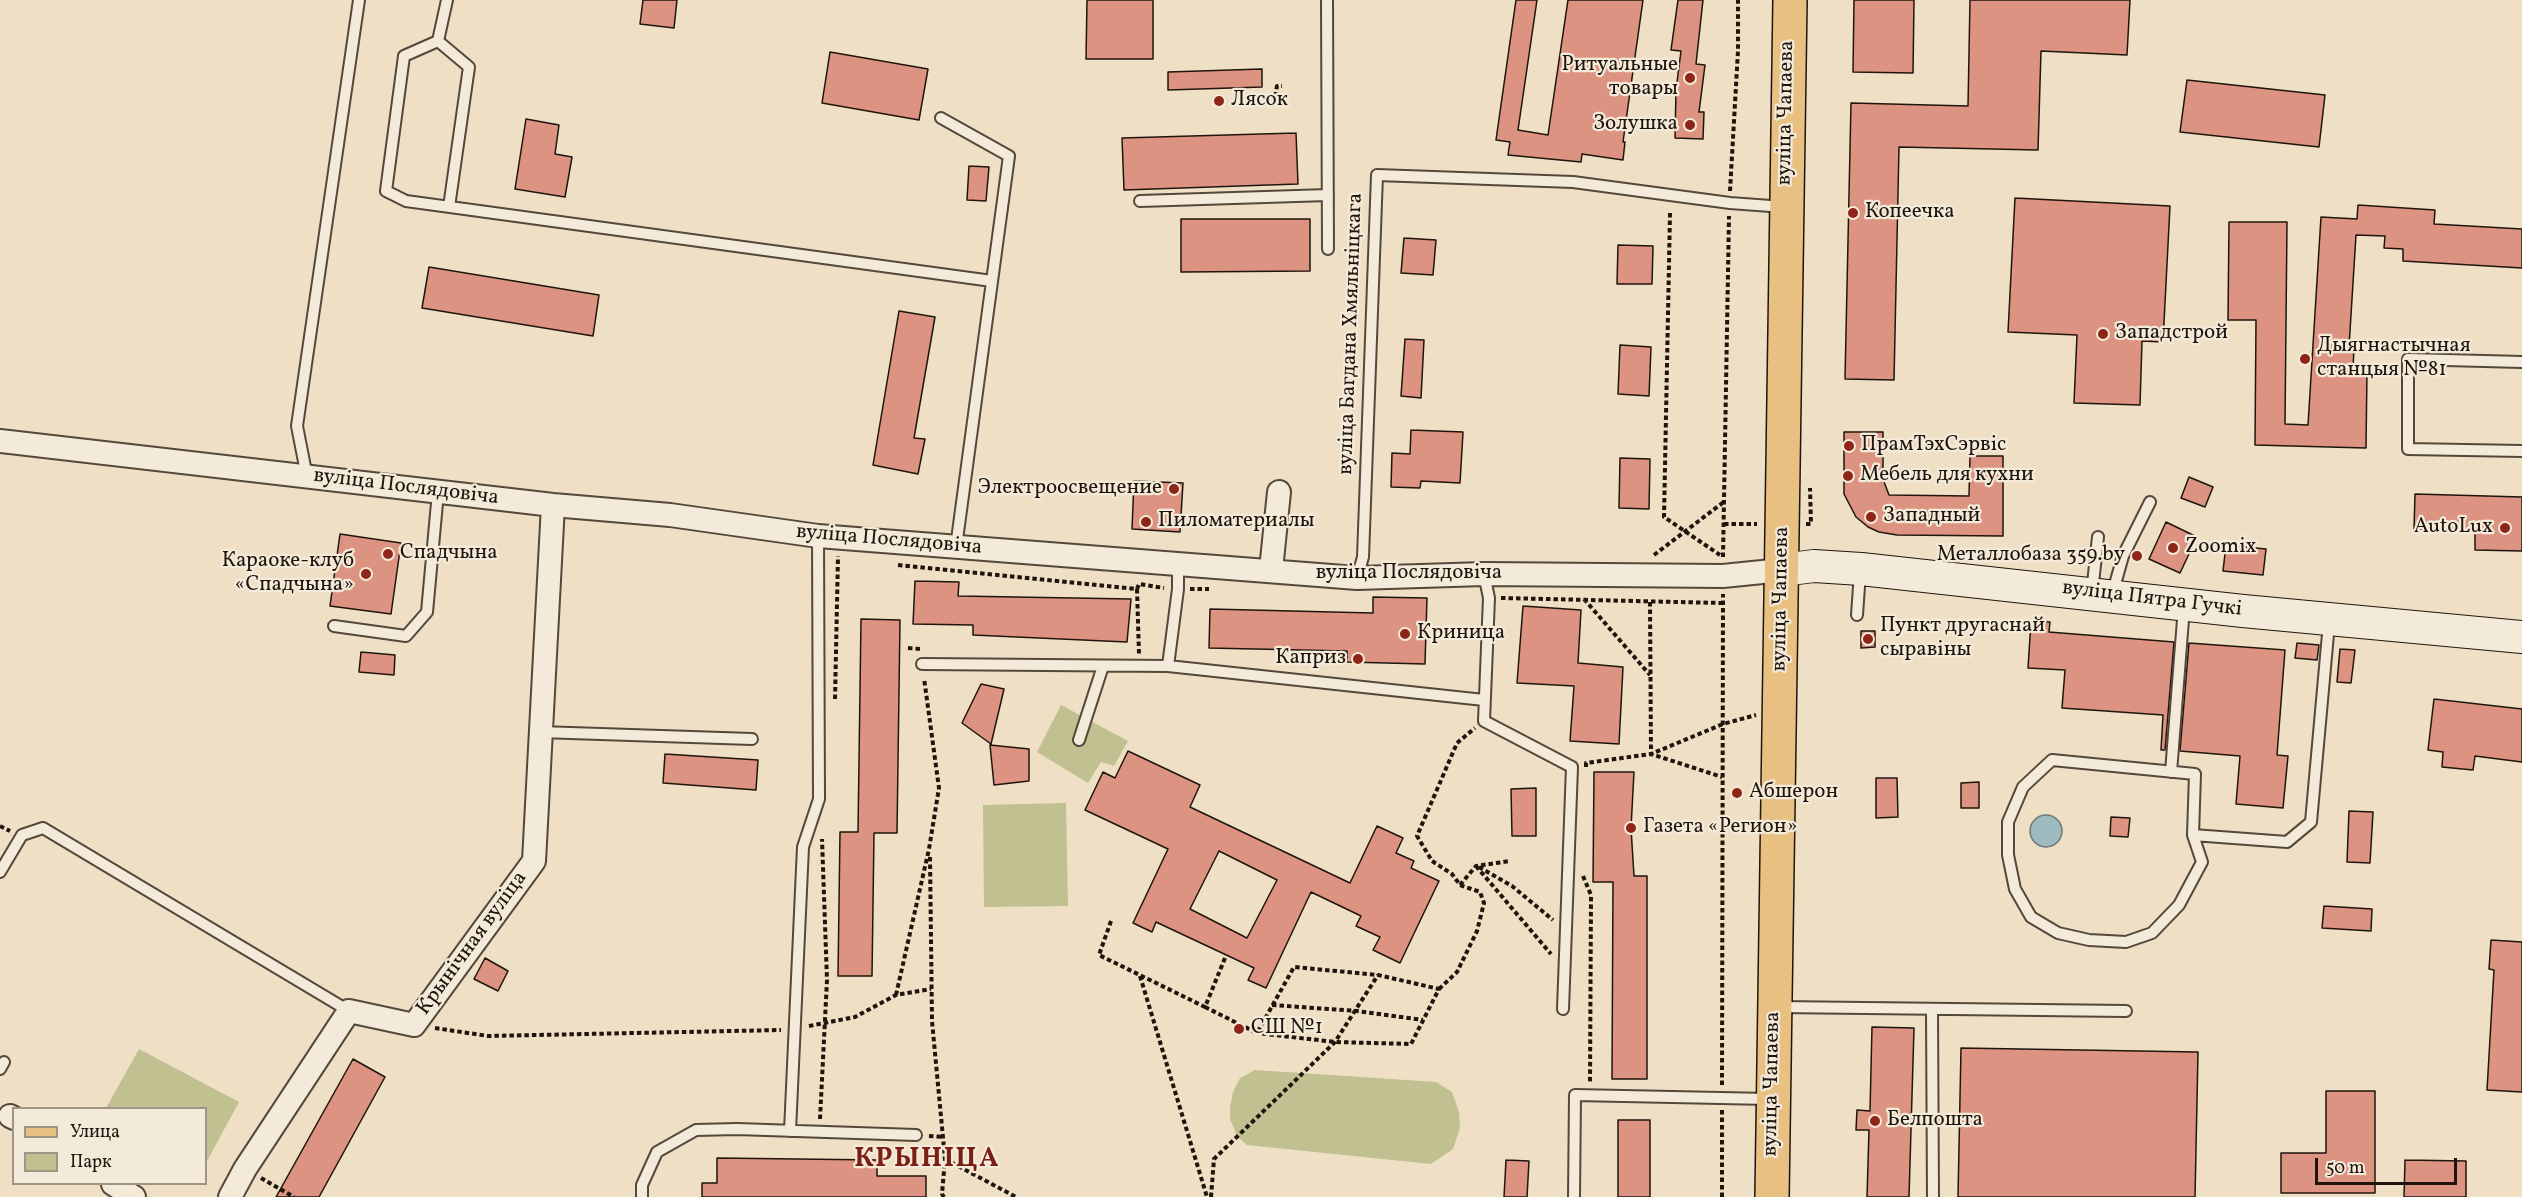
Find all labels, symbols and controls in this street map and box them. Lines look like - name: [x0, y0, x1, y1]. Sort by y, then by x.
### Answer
- street label: вуліца Чапаева: [1773, 40, 1801, 186]
- place label: Ритуальные товары: [1562, 53, 1678, 103]
- marker: Ритуальные товары: [1683, 71, 1697, 85]
- place label: Лясок: [1231, 88, 1288, 114]
- marker: Лясок: [1212, 94, 1226, 108]
- place label: Золушка: [1593, 112, 1678, 138]
- marker: Золушка: [1683, 118, 1697, 132]
- street label: вуліца Багдана Хмяльніцкага: [1334, 193, 1370, 475]
- place label: Копеечка: [1865, 200, 1955, 226]
- marker: Копеечка: [1846, 206, 1860, 220]
- place label: Западстрой: [2115, 321, 2228, 347]
- marker: Западстрой: [2096, 327, 2110, 341]
- place label: Дыягнастычная станцыя №81: [2317, 334, 2471, 384]
- marker: Дыягнастычная станцыя №81: [2298, 352, 2312, 366]
- place label: ПрамТэхСэрвіс: [1861, 433, 2006, 459]
- marker: ПрамТэхСэрвіс: [1842, 439, 1856, 453]
- place label: Мебель для кухни: [1860, 463, 2034, 489]
- street label: вуліца Послядовіча: [312, 464, 500, 512]
- marker: Мебель для кухни: [1841, 469, 1855, 483]
- place label: Электроосвещение: [978, 476, 1162, 502]
- marker: Электроосвещение: [1167, 482, 1181, 496]
- place label: Западный: [1883, 504, 1980, 530]
- place label: Пиломатериалы: [1158, 509, 1315, 535]
- marker: Западный: [1864, 510, 1878, 524]
- marker: Пиломатериалы: [1139, 515, 1153, 529]
- place label: AutoLux: [2414, 515, 2493, 541]
- street label: вуліца Послядовіча: [795, 520, 983, 562]
- marker: AutoLux: [2498, 521, 2512, 535]
- street label: вуліца Чапаева: [1768, 526, 1796, 672]
- place label: Zoomix: [2185, 535, 2256, 561]
- place label: Спадчына: [400, 541, 498, 567]
- marker: Zoomix: [2166, 541, 2180, 555]
- place label: Металлобаза 359.by: [1937, 543, 2125, 569]
- marker: Спадчына: [381, 547, 395, 561]
- place label: Караоке-клуб «Спадчына»: [222, 549, 354, 599]
- marker: Металлобаза 359.by: [2130, 549, 2144, 563]
- street label: вуліца Послядовіча: [1316, 561, 1502, 587]
- marker: Караоке-клуб «Спадчына»: [359, 567, 373, 581]
- street label: вуліца Пятра Гучкі: [2061, 576, 2243, 624]
- place label: Пункт другаснай сыравіны: [1880, 614, 2045, 664]
- place label: Криница: [1417, 621, 1505, 647]
- marker: Криница: [1398, 627, 1412, 641]
- marker: Пункт другаснай сыравіны: [1861, 632, 1875, 646]
- place label: Каприз: [1275, 646, 1346, 672]
- marker: Каприз: [1351, 652, 1365, 666]
- place label: Абшерон: [1749, 780, 1838, 806]
- marker: Абшерон: [1730, 786, 1744, 800]
- place label: Газета «Регион»: [1643, 815, 1797, 841]
- marker: Газета «Регион»: [1624, 821, 1638, 835]
- street label: Крынічная вуліца: [412, 867, 534, 1021]
- street label: вуліца Чапаева: [1759, 1011, 1787, 1157]
- place label: СШ №1: [1251, 1016, 1323, 1042]
- marker: СШ №1: [1232, 1022, 1246, 1036]
- legend: [12, 1107, 207, 1185]
- place label: Белпошта: [1887, 1108, 1983, 1134]
- marker: Белпошта: [1868, 1114, 1882, 1128]
- text: Улица: [70, 1120, 120, 1145]
- district label: КРЫНІЦА: [854, 1145, 1000, 1177]
- scale bar: [2318, 1146, 2460, 1184]
- text: Парк: [70, 1150, 112, 1175]
- text: 50 m: [2326, 1156, 2365, 1181]

